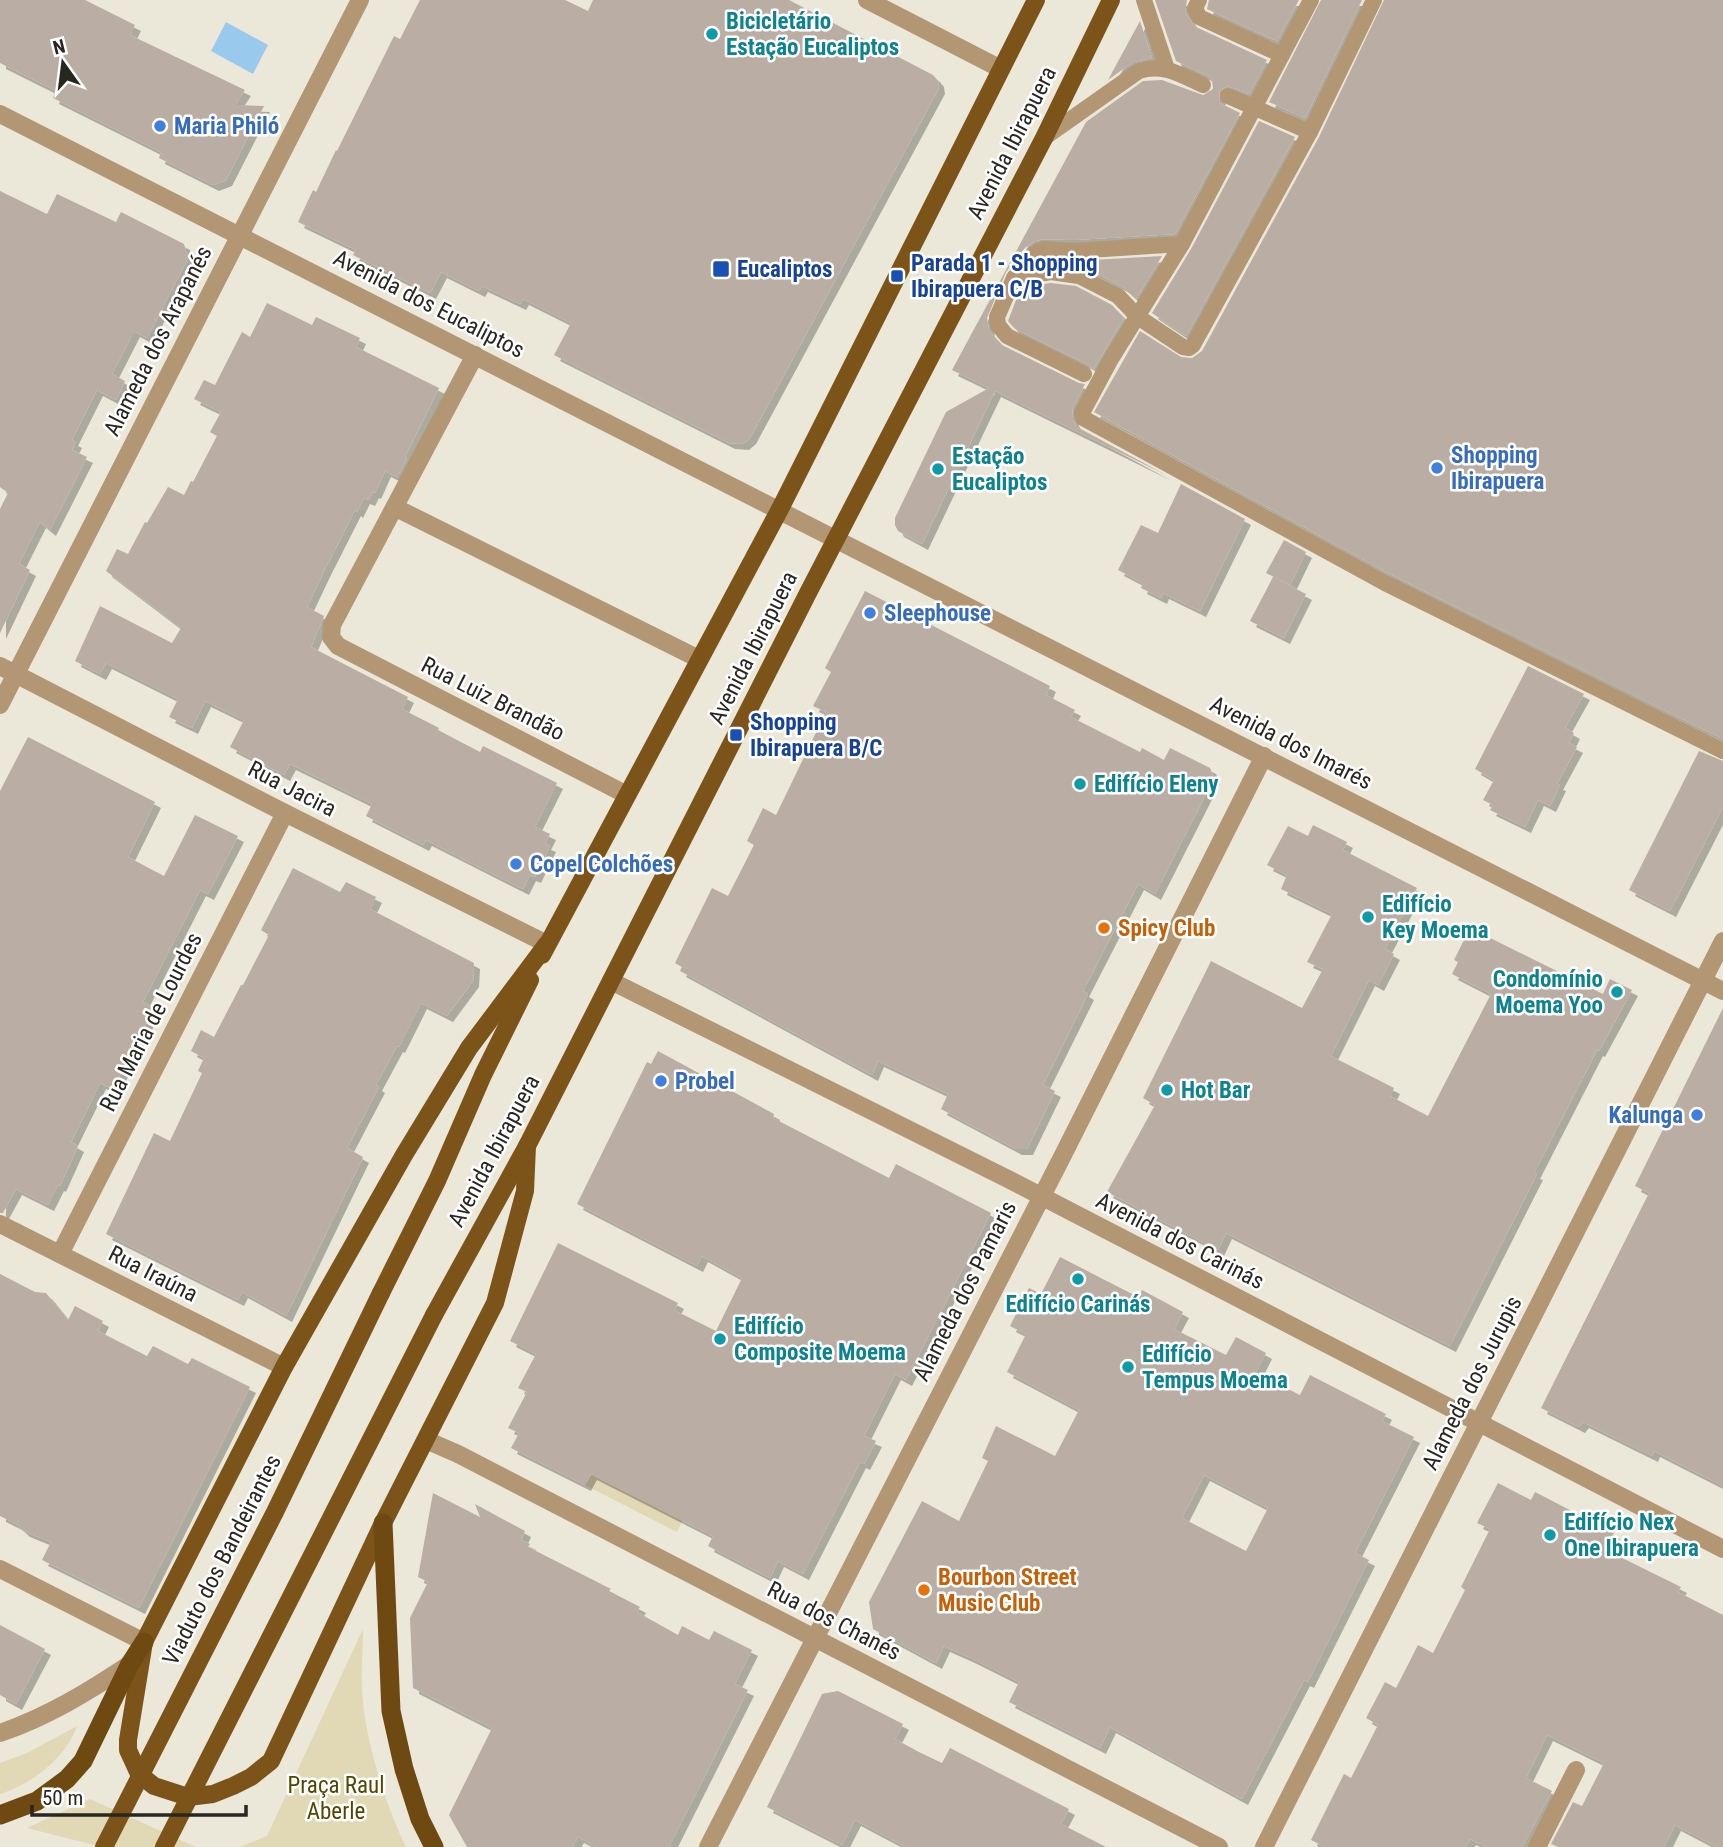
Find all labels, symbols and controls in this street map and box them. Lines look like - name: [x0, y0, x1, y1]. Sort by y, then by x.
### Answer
- place label: Bicicletário Estação Eucaliptos: [726, 8, 899, 61]
- marker: Bicicletário Estação Eucaliptos: [704, 26, 720, 42]
- north arrow: [28, 28, 98, 98]
- text: N: [51, 34, 67, 60]
- street label: Avenida Ibirapuera: [962, 62, 1062, 224]
- place label: Maria Philó: [174, 113, 279, 140]
- marker: Maria Philó: [152, 118, 168, 134]
- street label: Alameda dos Arapanés: [98, 241, 218, 441]
- street label: Avenida dos Eucaliptos: [329, 244, 529, 364]
- place label: Parada 1 - Shopping Ibirapuera C/B: [911, 250, 1098, 303]
- place label: Eucaliptos: [737, 256, 832, 283]
- marker: Eucaliptos: [711, 259, 731, 279]
- marker: Parada 1 - Shopping Ibirapuera C/B: [889, 268, 905, 284]
- place label: Shopping Ibirapuera: [1451, 442, 1544, 495]
- place label: Estação Eucaliptos: [952, 443, 1047, 496]
- marker: Shopping Ibirapuera: [1429, 460, 1445, 476]
- marker: Estação Eucaliptos: [930, 461, 946, 477]
- street label: Avenida Ibirapuera: [703, 567, 803, 729]
- place label: Sleephouse: [884, 600, 991, 627]
- marker: Sleephouse: [862, 605, 878, 621]
- street label: Rua Luiz Brandão: [417, 651, 569, 747]
- street label: Avenida dos Imarés: [1205, 691, 1377, 795]
- place label: Shopping Ibirapuera B/C: [750, 709, 882, 762]
- marker: Shopping Ibirapuera B/C: [728, 727, 744, 743]
- street label: Rua Jacira: [243, 755, 341, 823]
- place label: Edifício Eleny: [1094, 771, 1219, 798]
- marker: Edifício Eleny: [1072, 776, 1088, 792]
- place label: Copel Colchões: [530, 851, 673, 878]
- marker: Copel Colchões: [508, 856, 524, 872]
- place label: Edifício Key Moema: [1382, 891, 1489, 944]
- marker: Edifício Key Moema: [1360, 909, 1376, 925]
- place label: Spicy Club: [1118, 915, 1215, 942]
- marker: Spicy Club: [1096, 920, 1112, 936]
- street label: Rua Maria de Lourdes: [94, 928, 208, 1116]
- place label: Condomínio Moema Yoo: [1493, 966, 1603, 1019]
- marker: Condomínio Moema Yoo: [1609, 984, 1625, 1000]
- place label: Probel: [675, 1068, 735, 1095]
- street label: Avenida Ibirapuera: [443, 1070, 545, 1232]
- marker: Probel: [653, 1073, 669, 1089]
- place label: Hot Bar: [1181, 1077, 1251, 1104]
- marker: Hot Bar: [1159, 1082, 1175, 1098]
- place label: Kalunga: [1609, 1102, 1683, 1129]
- marker: Kalunga: [1689, 1107, 1705, 1123]
- street label: Avenida dos Carinás: [1091, 1187, 1269, 1295]
- street label: Alameda dos Pamaris: [908, 1196, 1022, 1386]
- street label: Rua Iraúna: [104, 1240, 202, 1308]
- marker: Edifício Carinás: [1070, 1271, 1086, 1287]
- place label: Edifício Carinás: [1006, 1291, 1150, 1318]
- street label: Alameda dos Jurupis: [1416, 1292, 1528, 1474]
- place label: Edifício Composite Moema: [734, 1313, 906, 1366]
- marker: Edifício Composite Moema: [712, 1331, 728, 1347]
- place label: Edifício Tempus Moema: [1142, 1341, 1288, 1394]
- marker: Edifício Tempus Moema: [1120, 1359, 1136, 1375]
- street label: Viaduto dos Bandeirantes: [157, 1450, 287, 1670]
- place label: Edifício Nex One Ibirapuera: [1564, 1509, 1699, 1562]
- marker: Edifício Nex One Ibirapuera: [1542, 1527, 1558, 1543]
- place label: Bourbon Street Music Club: [938, 1564, 1077, 1617]
- street label: Rua dos Chanés: [763, 1576, 905, 1666]
- marker: Bourbon Street Music Club: [916, 1582, 932, 1598]
- park label: Praça Raul Aberle: [288, 1772, 384, 1825]
- scale bar: [32, 1773, 245, 1817]
- text: 50 m: [42, 1786, 83, 1810]

